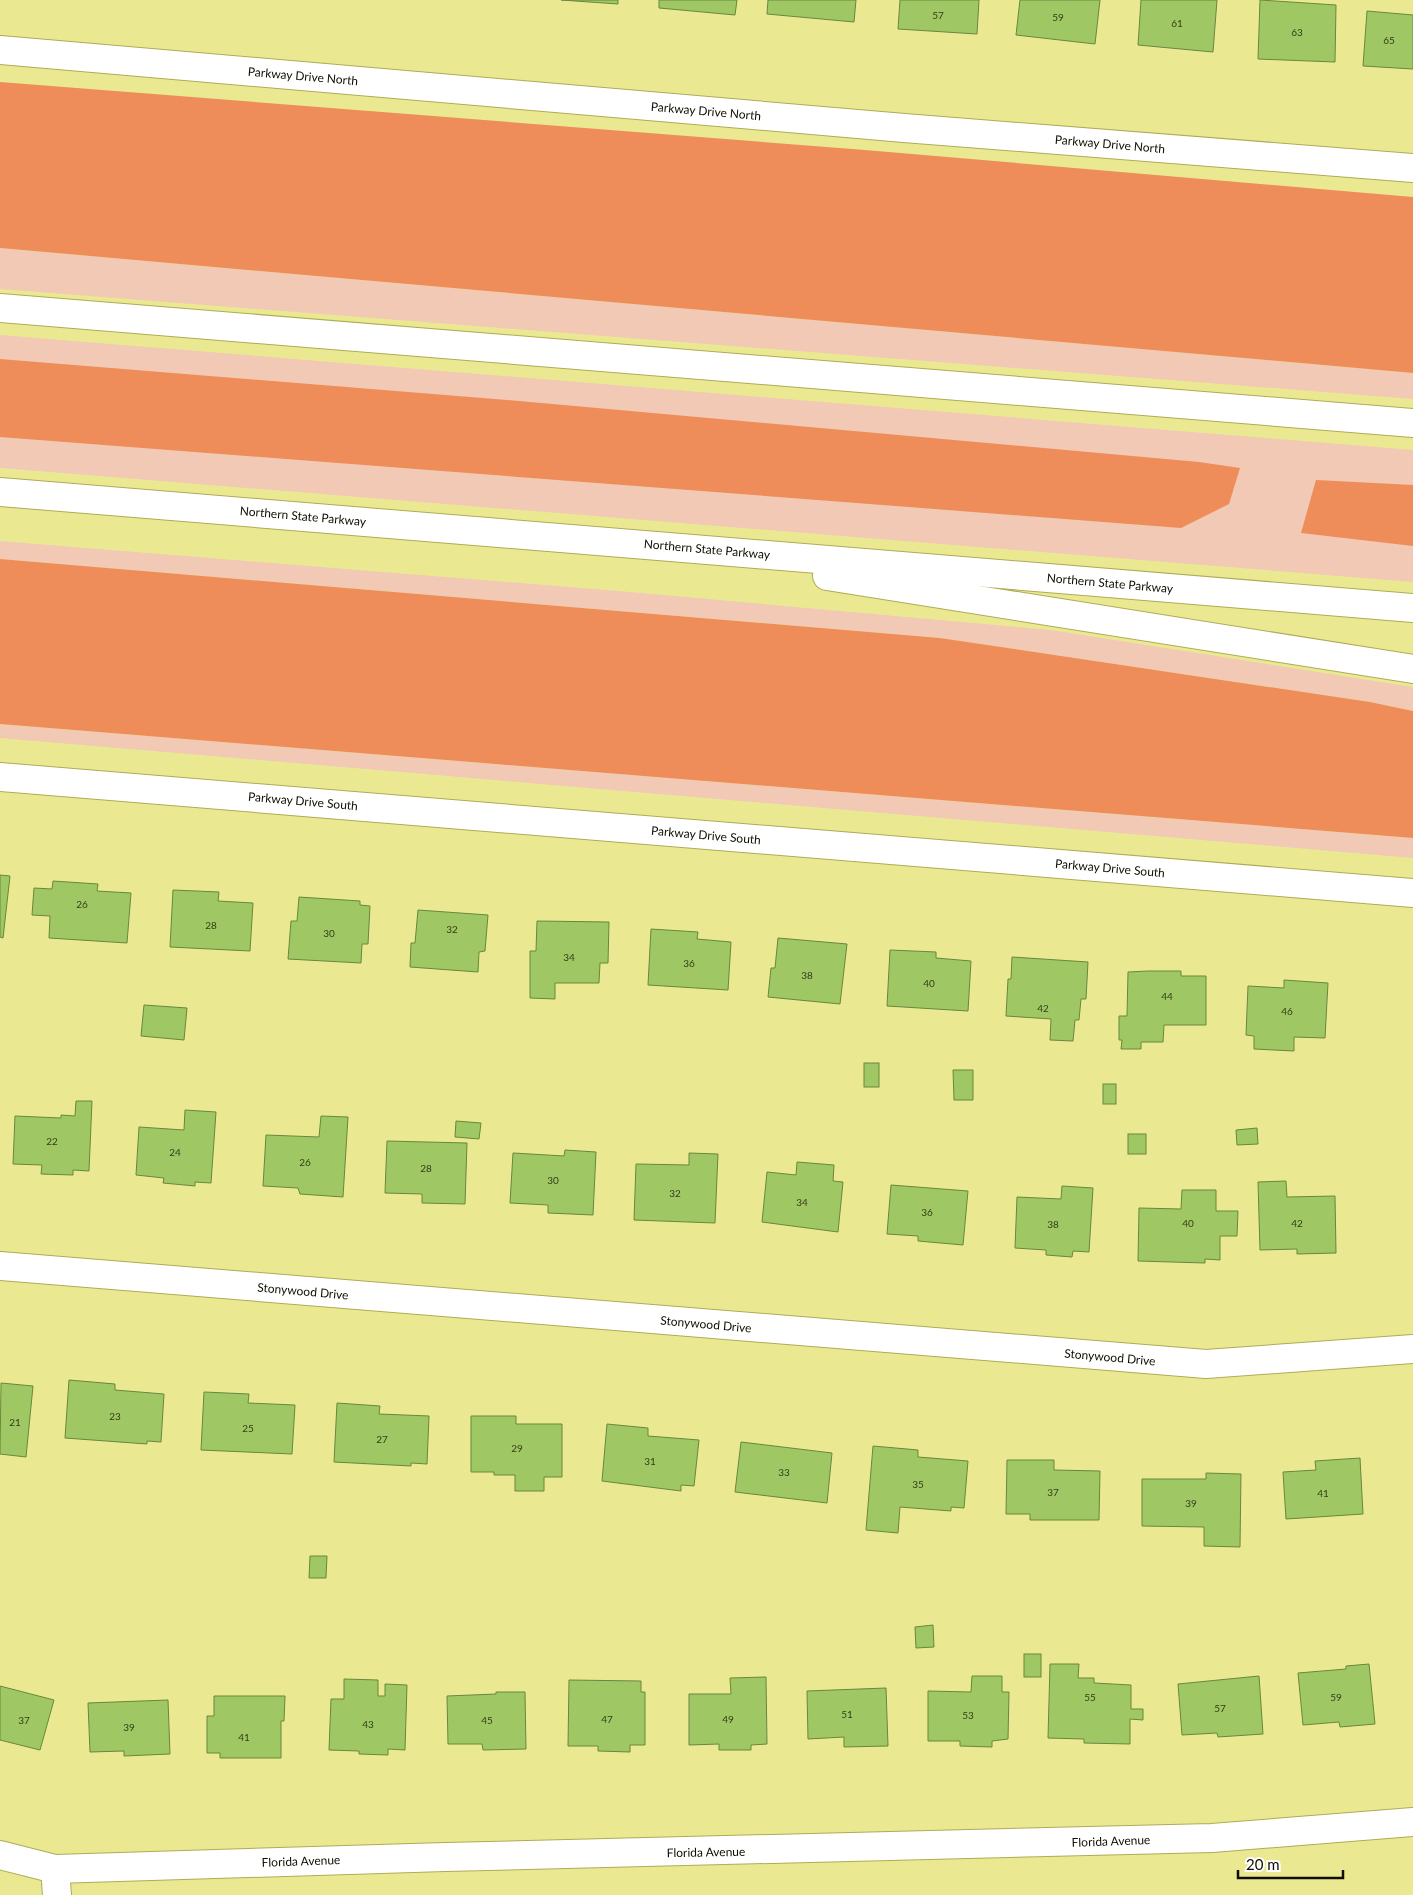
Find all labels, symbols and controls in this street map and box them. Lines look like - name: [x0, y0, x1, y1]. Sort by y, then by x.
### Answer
- house number: 57: [932, 9, 944, 21]
- house number: 59: [1052, 11, 1064, 23]
- house number: 61: [1171, 17, 1183, 29]
- house number: 63: [1291, 26, 1303, 38]
- house number: 65: [1383, 34, 1395, 46]
- street label: Parkway Drive North: [247, 64, 359, 88]
- street label: Parkway Drive North: [650, 99, 762, 123]
- street label: Parkway Drive North: [1054, 132, 1166, 156]
- street label: Northern State Parkway: [239, 503, 367, 529]
- street label: Northern State Parkway: [643, 536, 771, 562]
- street label: Northern State Parkway: [1046, 570, 1174, 596]
- street label: Parkway Drive South: [247, 789, 359, 813]
- street label: Parkway Drive South: [650, 823, 762, 847]
- street label: Parkway Drive South: [1054, 856, 1166, 880]
- house number: 26: [76, 898, 88, 910]
- house number: 28: [205, 919, 217, 931]
- house number: 32: [446, 923, 458, 935]
- house number: 30: [323, 927, 335, 939]
- house number: 34: [563, 951, 575, 963]
- house number: 36: [683, 957, 695, 969]
- house number: 38: [801, 969, 813, 981]
- house number: 40: [923, 977, 935, 989]
- house number: 44: [1161, 990, 1173, 1002]
- house number: 42: [1037, 1002, 1049, 1014]
- house number: 46: [1281, 1005, 1293, 1017]
- house number: 22: [46, 1135, 58, 1147]
- house number: 24: [169, 1146, 181, 1158]
- house number: 26: [299, 1156, 311, 1168]
- house number: 28: [420, 1162, 432, 1174]
- house number: 30: [547, 1174, 559, 1186]
- house number: 32: [669, 1187, 681, 1199]
- house number: 34: [796, 1196, 808, 1208]
- house number: 36: [921, 1206, 933, 1218]
- house number: 40: [1182, 1217, 1194, 1229]
- house number: 42: [1291, 1217, 1303, 1229]
- house number: 38: [1047, 1218, 1059, 1230]
- street label: Stonywood Drive: [257, 1280, 349, 1302]
- street label: Stonywood Drive: [660, 1313, 752, 1335]
- street label: Stonywood Drive: [1064, 1346, 1156, 1368]
- house number: 23: [109, 1410, 121, 1422]
- house number: 21: [9, 1416, 21, 1428]
- house number: 25: [242, 1422, 254, 1434]
- house number: 27: [376, 1433, 388, 1445]
- house number: 29: [511, 1442, 523, 1454]
- house number: 31: [644, 1455, 656, 1467]
- house number: 33: [778, 1466, 790, 1478]
- house number: 35: [912, 1478, 924, 1490]
- house number: 37: [1047, 1486, 1059, 1498]
- house number: 41: [1317, 1487, 1329, 1499]
- house number: 39: [1185, 1497, 1197, 1509]
- house number: 55: [1084, 1691, 1096, 1703]
- house number: 59: [1330, 1691, 1342, 1703]
- house number: 57: [1214, 1702, 1226, 1714]
- house number: 51: [841, 1708, 853, 1720]
- house number: 53: [962, 1709, 974, 1721]
- house number: 47: [601, 1713, 613, 1725]
- house number: 49: [722, 1713, 734, 1725]
- house number: 37: [18, 1714, 30, 1726]
- house number: 45: [481, 1714, 493, 1726]
- house number: 43: [362, 1718, 374, 1730]
- house number: 39: [123, 1721, 135, 1733]
- house number: 41: [238, 1731, 250, 1743]
- street label: Florida Avenue: [1071, 1832, 1151, 1850]
- street label: Florida Avenue: [667, 1844, 745, 1860]
- scale bar: [1238, 1848, 1343, 1880]
- street label: Florida Avenue: [261, 1852, 341, 1870]
- text: 20 m: [1246, 1855, 1280, 1873]

